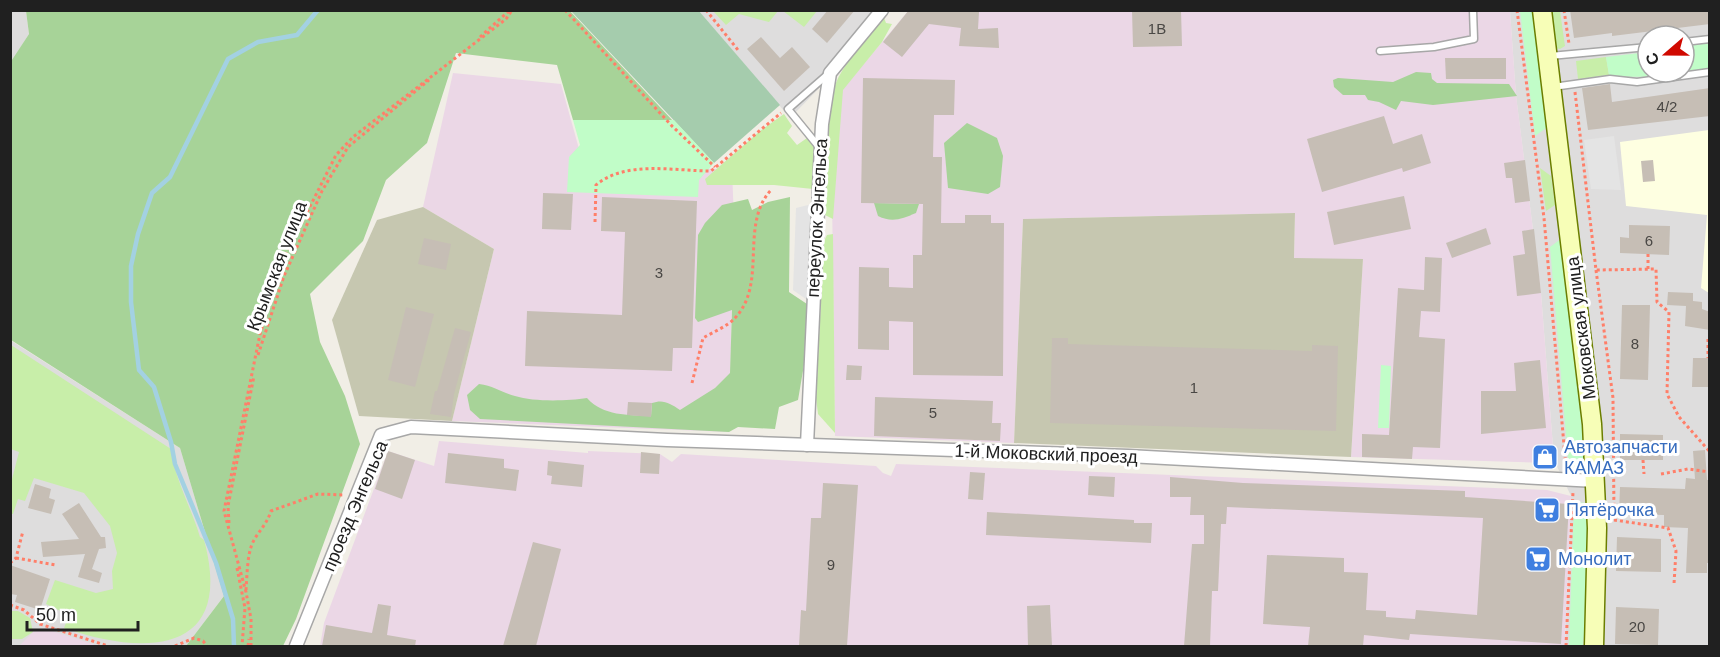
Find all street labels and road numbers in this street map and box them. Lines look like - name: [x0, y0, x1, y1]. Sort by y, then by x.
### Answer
- street label: переулок Энгельса: [803, 137, 831, 298]
- street label: Крымская улица: [243, 197, 311, 334]
- street label: Моковская улица: [1562, 254, 1600, 401]
- street label: проезд Энгельса: [318, 437, 392, 574]
- street label: 1-й Моковский проезд: [954, 441, 1139, 467]

